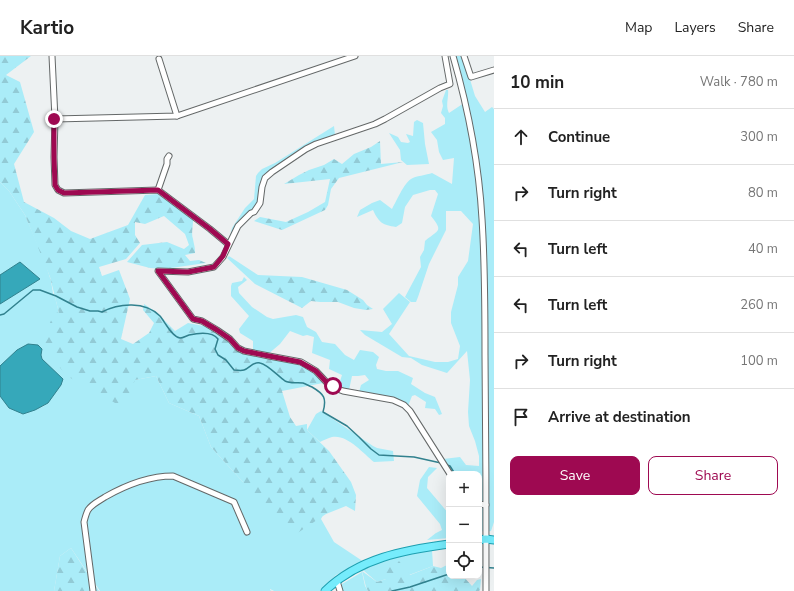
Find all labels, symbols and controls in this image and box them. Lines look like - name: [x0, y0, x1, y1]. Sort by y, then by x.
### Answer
- text: Kartio: [20, 15, 74, 41]
- text: Map: [625, 18, 652, 37]
- text: Layers: [674, 18, 716, 37]
- text: Share: [738, 18, 774, 37]
- text: 10 min: [510, 71, 564, 94]
- text: Walk · 780 m: [700, 73, 778, 91]
- route end: [45, 110, 63, 128]
- icon: ahead: [510, 126, 532, 148]
- text: Continue: [548, 127, 610, 147]
- text: 300 m: [740, 128, 778, 146]
- icon: right: [510, 182, 532, 204]
- text: Turn right: [548, 183, 617, 203]
- text: 80 m: [748, 184, 778, 202]
- icon: left: [510, 238, 532, 260]
- text: Turn left: [548, 239, 607, 259]
- text: 40 m: [748, 240, 778, 258]
- icon: left: [510, 294, 532, 316]
- text: Turn left: [548, 295, 607, 315]
- text: 260 m: [740, 296, 778, 314]
- icon: right: [510, 350, 532, 372]
- text: Turn right: [548, 351, 617, 371]
- text: 100 m: [740, 352, 778, 370]
- route start: [324, 377, 342, 395]
- icon: arrive: [510, 406, 532, 428]
- text: Arrive at destination: [548, 407, 691, 427]
- button: Save: [510, 456, 640, 495]
- button: Share: [648, 456, 778, 495]
- map controls: [446, 471, 482, 579]
- button: +: [446, 471, 482, 507]
- button: −: [446, 507, 482, 543]
- button: locate: [446, 543, 482, 579]

